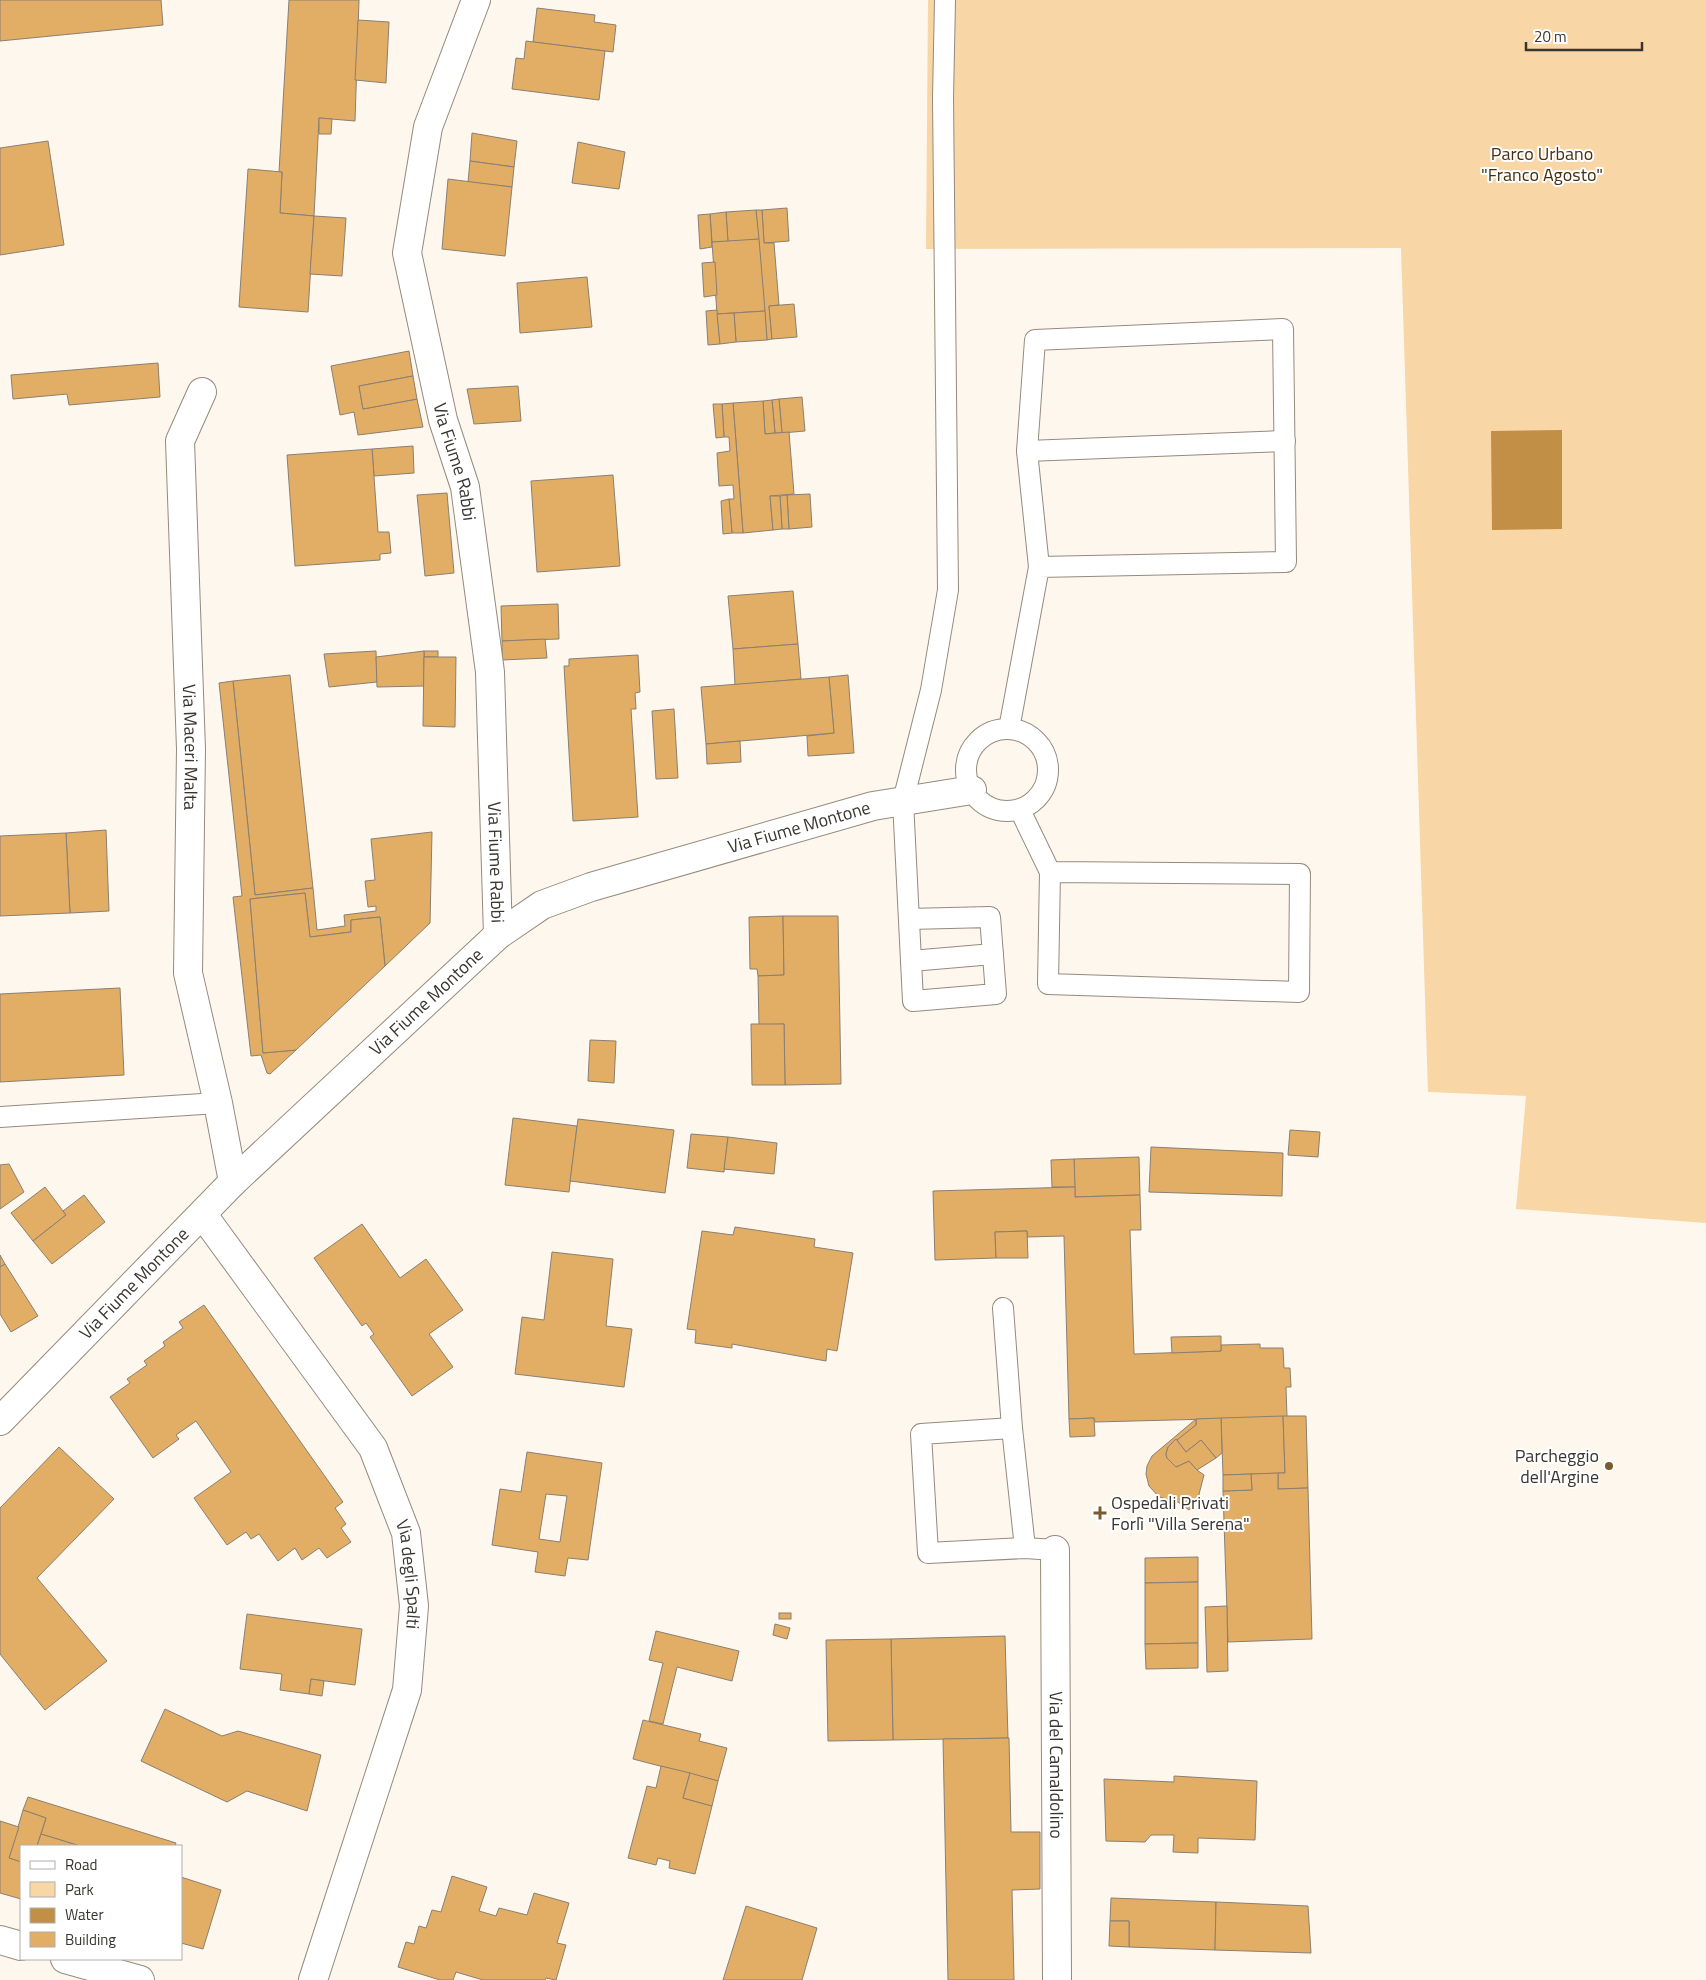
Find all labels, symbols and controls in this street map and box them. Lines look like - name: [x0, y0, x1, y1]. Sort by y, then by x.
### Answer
- scale bar: [1526, 20, 1642, 52]
- text: 20 m: [1534, 25, 1567, 48]
- park label: Parco Urbano "Franco Agosto": [1481, 140, 1603, 188]
- street label: Via Fiume Rabbi: [427, 400, 483, 522]
- street label: Via Maceri Malta: [176, 683, 205, 810]
- street label: Via Fiume Montone: [724, 793, 873, 860]
- street label: Via Fiume Rabbi: [481, 801, 512, 924]
- street label: Via Fiume Montone: [363, 941, 489, 1062]
- street label: Via Fiume Montone: [73, 1221, 195, 1345]
- place label: Parcheggio dell'Argine: [1515, 1442, 1599, 1490]
- marker: Parcheggio dell'Argine: [1603, 1460, 1615, 1472]
- place label: Ospedali Privati Forlì "Villa Serena": [1111, 1489, 1250, 1537]
- marker: Ospedali Privati Forlì "Villa Serena": [1093, 1506, 1107, 1520]
- street label: Via degli Spalti: [389, 1515, 428, 1630]
- street label: Via del Camaldolino: [1043, 1691, 1070, 1839]
- legend: [20, 1845, 182, 1960]
- text: Road: [65, 1853, 97, 1876]
- text: Park: [65, 1878, 94, 1901]
- text: Water: [65, 1903, 104, 1926]
- text: Building: [65, 1928, 116, 1951]

